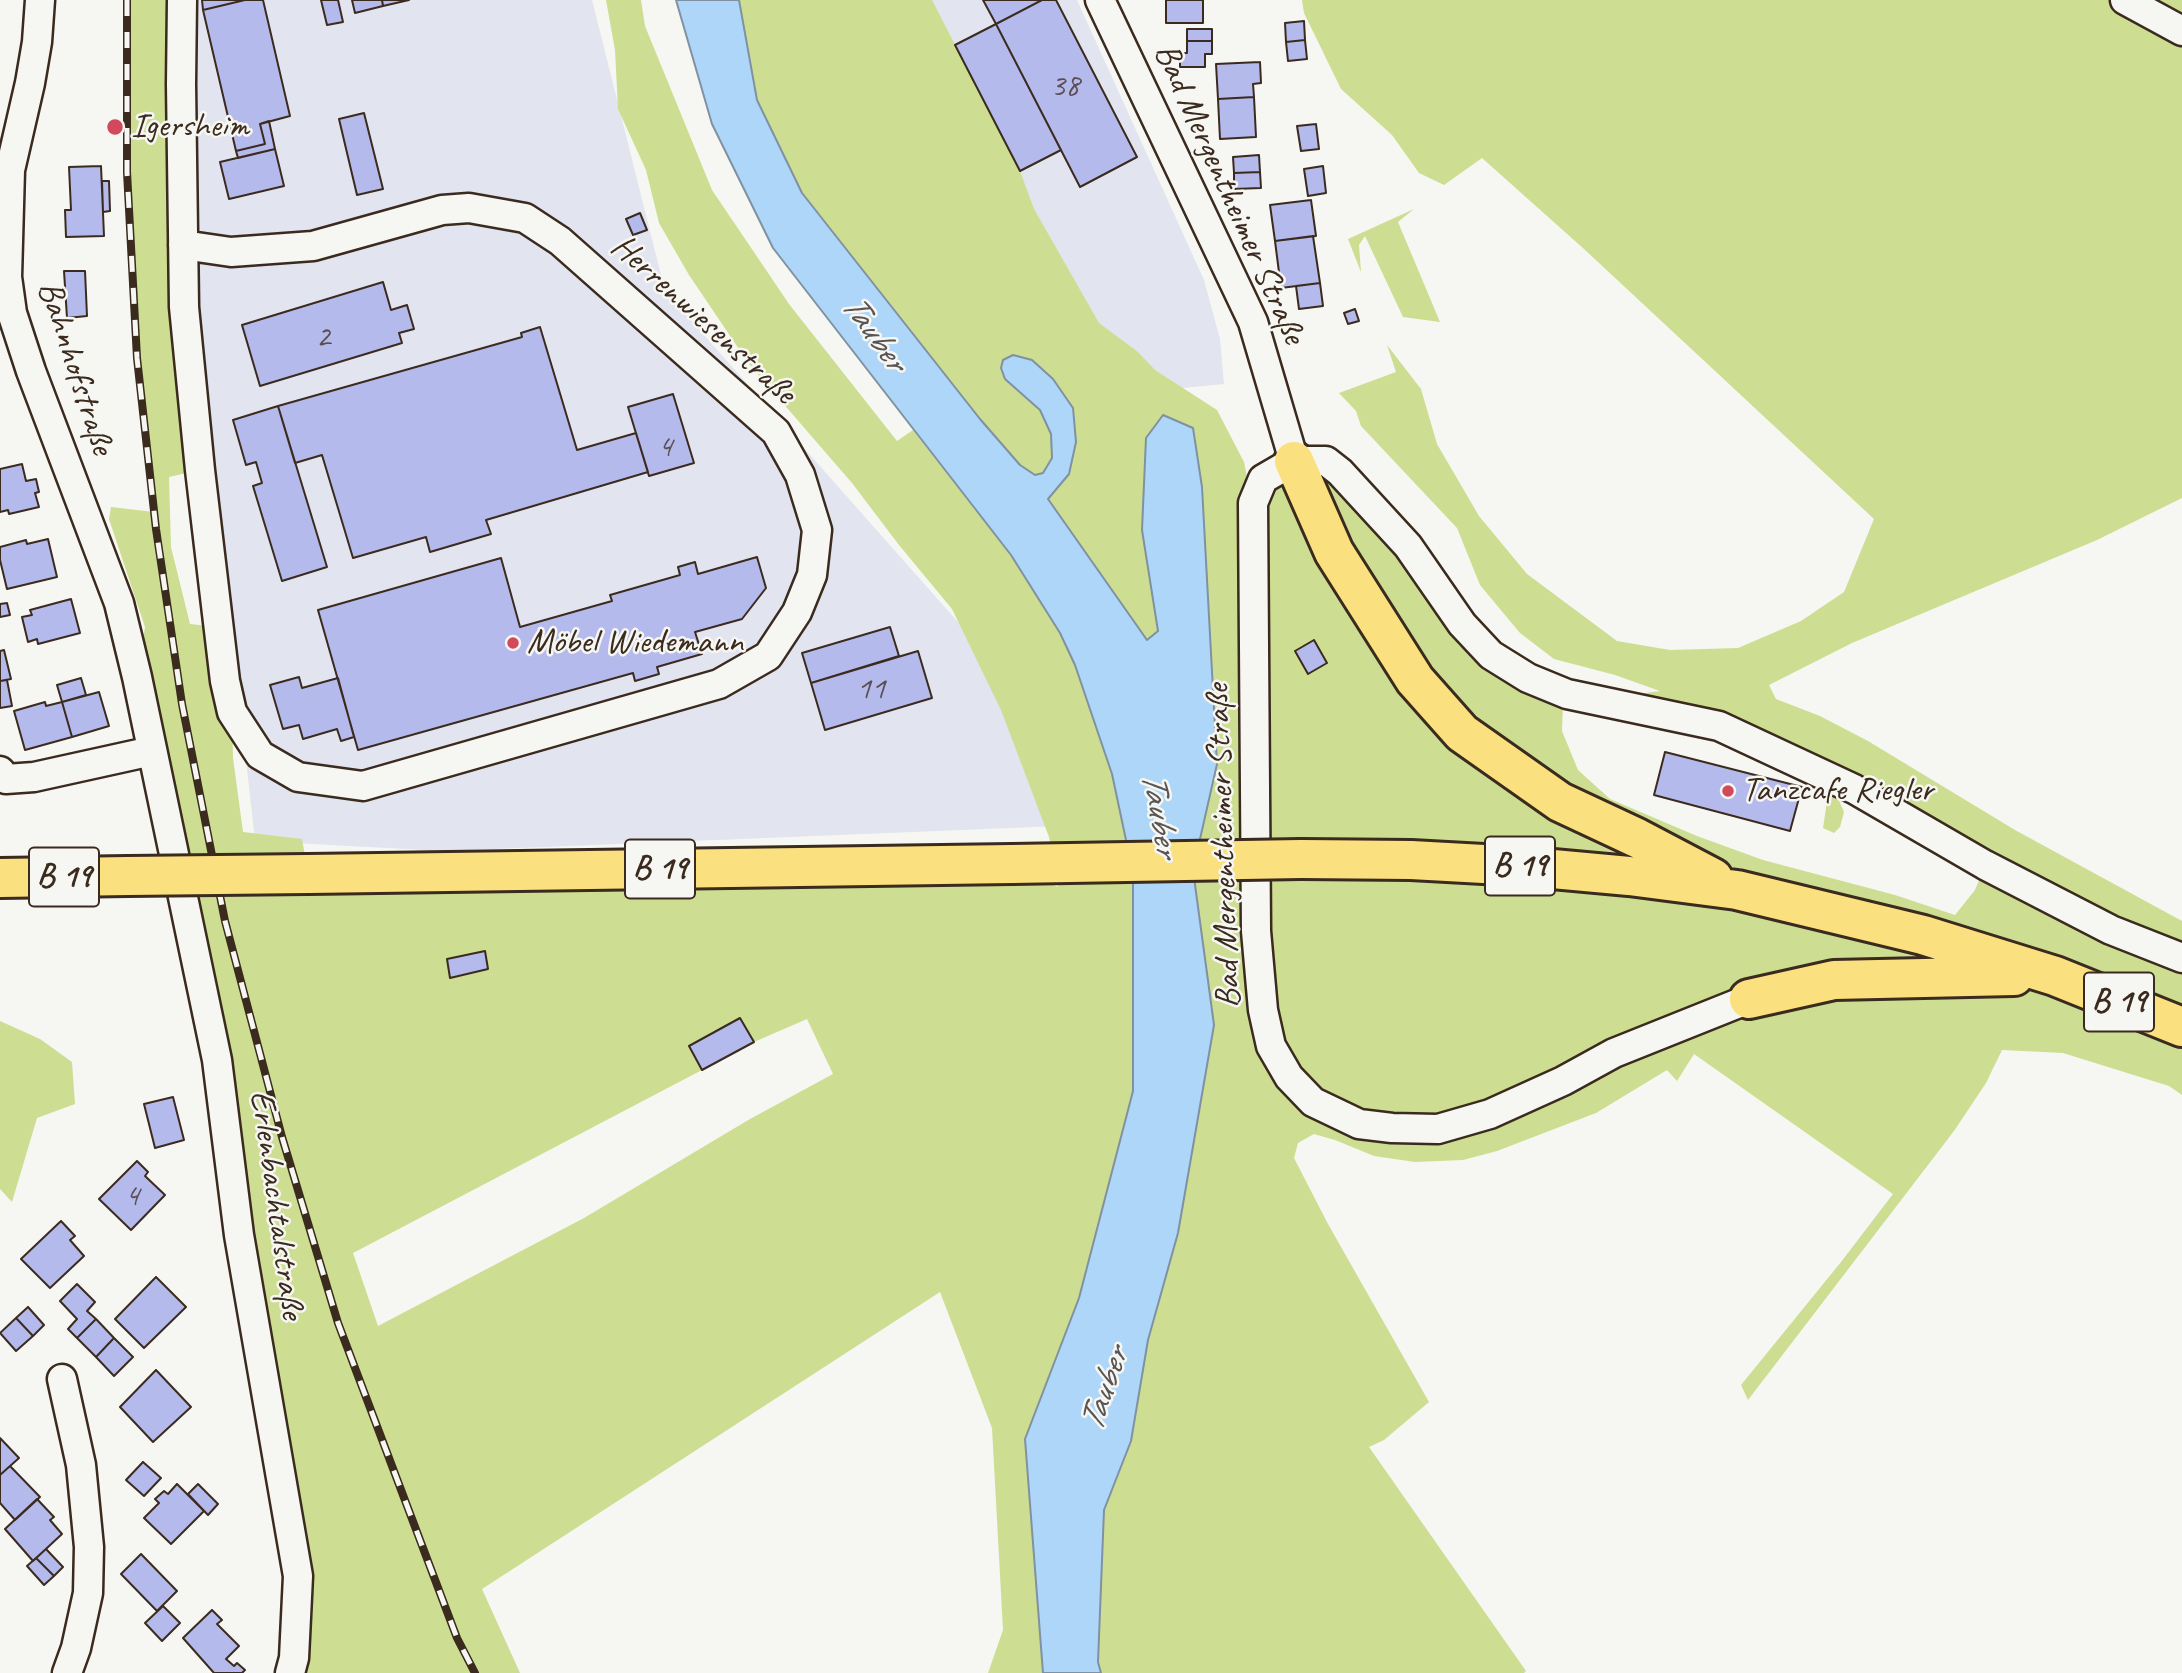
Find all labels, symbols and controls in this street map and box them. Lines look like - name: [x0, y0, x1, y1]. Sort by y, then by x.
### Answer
- street label: Bad Mergentheimer Straße: [1144, 37, 1314, 351]
- house number: 38: [1051, 68, 1079, 106]
- place label: Igersheim: [131, 106, 249, 148]
- marker: Igersheim: [105, 117, 125, 137]
- street label: Herrenwiesenstraße: [602, 226, 804, 414]
- street label: Bahnhofstraße: [27, 276, 123, 460]
- water label: Tauber: [830, 286, 916, 380]
- house number: 2: [316, 319, 330, 357]
- house number: 4: [658, 429, 672, 467]
- place label: Möbel Wiedemann: [527, 622, 743, 664]
- marker: Möbel Wiedemann: [505, 635, 521, 651]
- house number: 11: [857, 671, 885, 709]
- street label: Bad Mergentheimer Straße: [1197, 683, 1251, 1009]
- water label: Tauber: [1130, 768, 1188, 860]
- place label: Tanzcafe Riegler: [1742, 770, 1933, 812]
- marker: Tanzcafe Riegler: [1720, 783, 1736, 799]
- road number: B 19: [1485, 836, 1555, 895]
- road number: B 19: [625, 840, 695, 898]
- road number: B 19: [29, 848, 99, 906]
- road number: B 19: [2084, 972, 2154, 1032]
- street label: Erlenbachtalstraße: [239, 1088, 313, 1322]
- house number: 4: [125, 1178, 139, 1216]
- water label: Tauber: [1070, 1343, 1140, 1437]

